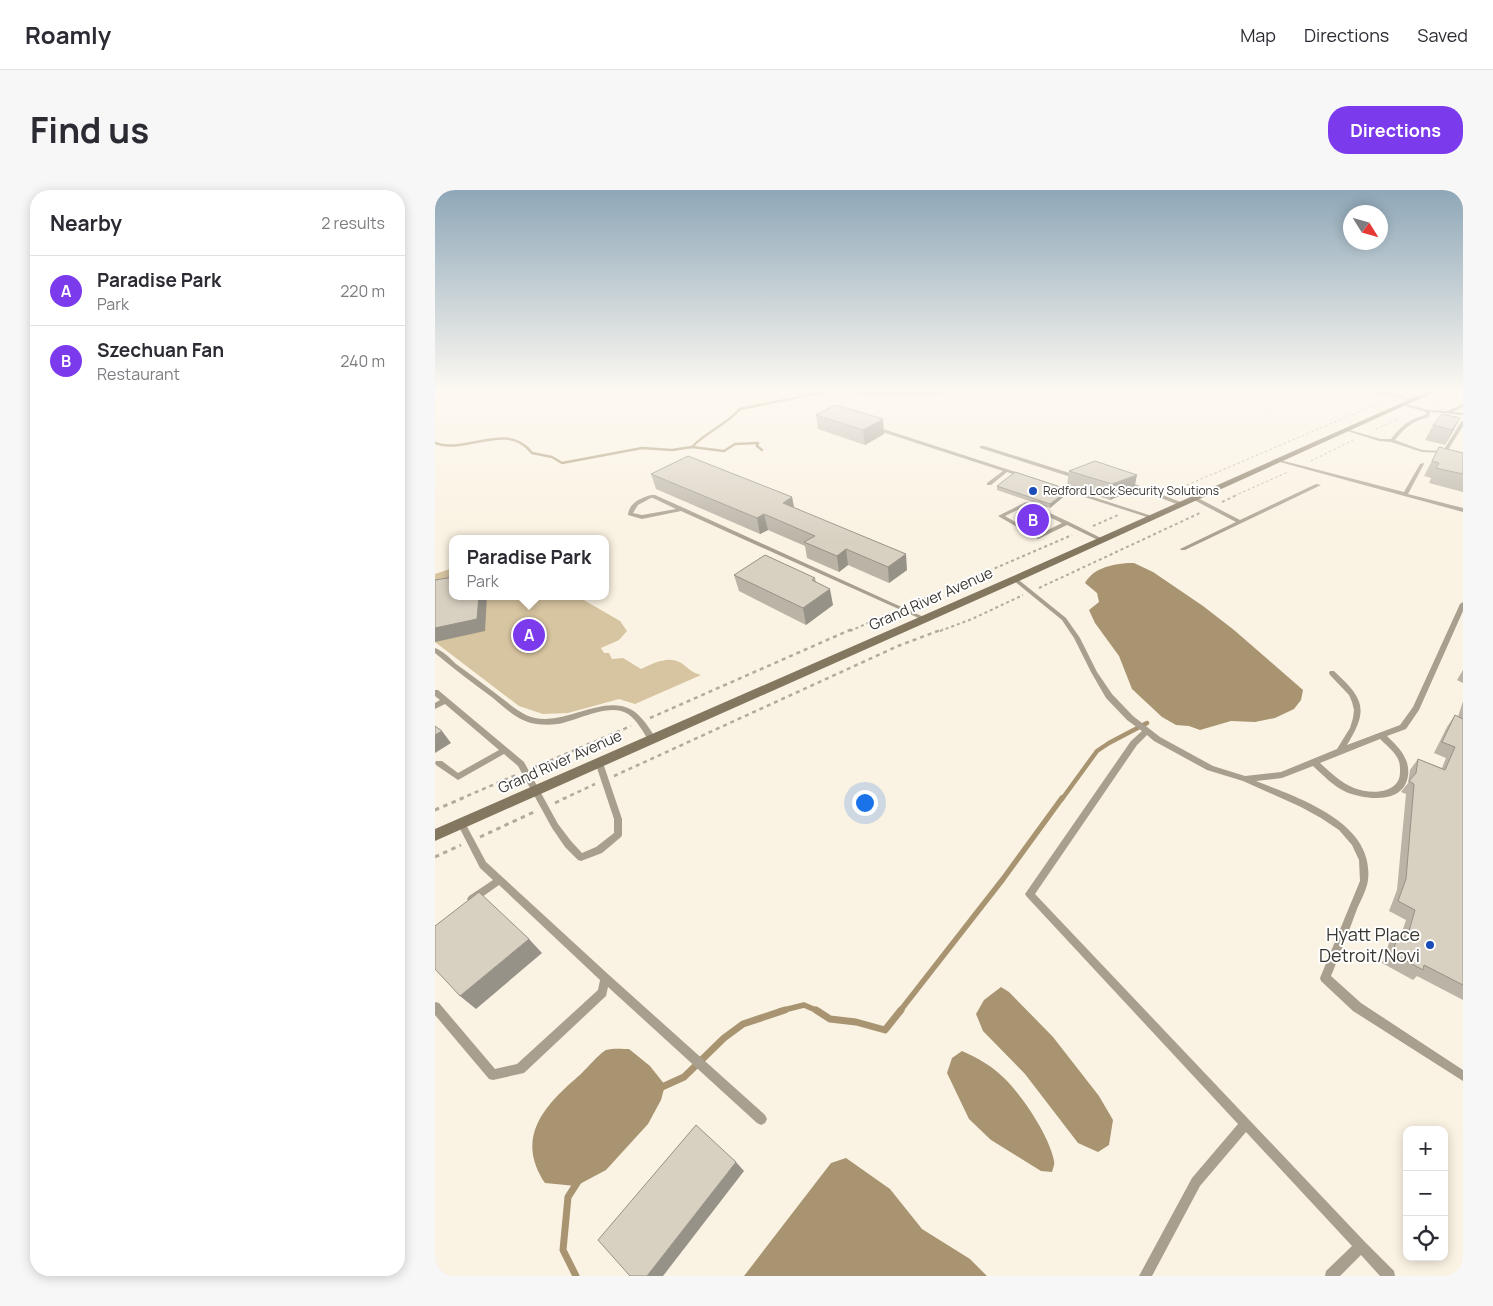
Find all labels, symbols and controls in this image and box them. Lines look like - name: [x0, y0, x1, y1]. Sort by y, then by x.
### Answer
- text: Roamly: [25, 18, 111, 51]
- text: Map: [1240, 23, 1276, 47]
- text: Directions: [1304, 23, 1389, 47]
- text: Saved: [1417, 23, 1468, 47]
- text: Find us: [30, 106, 149, 154]
- button: Directions: [1328, 106, 1463, 154]
- north arrow: [1343, 205, 1388, 250]
- text: Nearby: [50, 209, 122, 237]
- text: 2 results: [321, 212, 385, 234]
- text: Paradise Park: [97, 267, 221, 293]
- text: A: [61, 280, 71, 302]
- text: 220 m: [340, 280, 385, 302]
- text: Park: [97, 293, 129, 315]
- text: Szechuan Fan: [97, 337, 224, 363]
- text: B: [61, 350, 71, 372]
- text: 240 m: [340, 350, 385, 372]
- text: Restaurant: [97, 363, 180, 385]
- place label: Redford Lock Security Solutions: [1043, 482, 1219, 499]
- marker: Redford Lock Security Solutions: [1027, 485, 1039, 497]
- pin: B: [1017, 501, 1049, 539]
- popup: [449, 535, 609, 600]
- text: Paradise Park: [467, 544, 591, 570]
- street label: Grand River Avenue: [866, 562, 996, 635]
- text: Park: [467, 570, 499, 592]
- pin: A: [513, 616, 545, 654]
- street label: Grand River Avenue: [495, 725, 625, 798]
- your location: [852, 790, 878, 816]
- place label: Hyatt Place Detroit/Novi: [1319, 922, 1420, 967]
- marker: Hyatt Place Detroit/Novi: [1424, 939, 1436, 951]
- map controls: [1403, 1126, 1448, 1261]
- button: +: [1403, 1126, 1448, 1171]
- button: −: [1403, 1171, 1448, 1216]
- button: locate: [1403, 1216, 1448, 1261]

